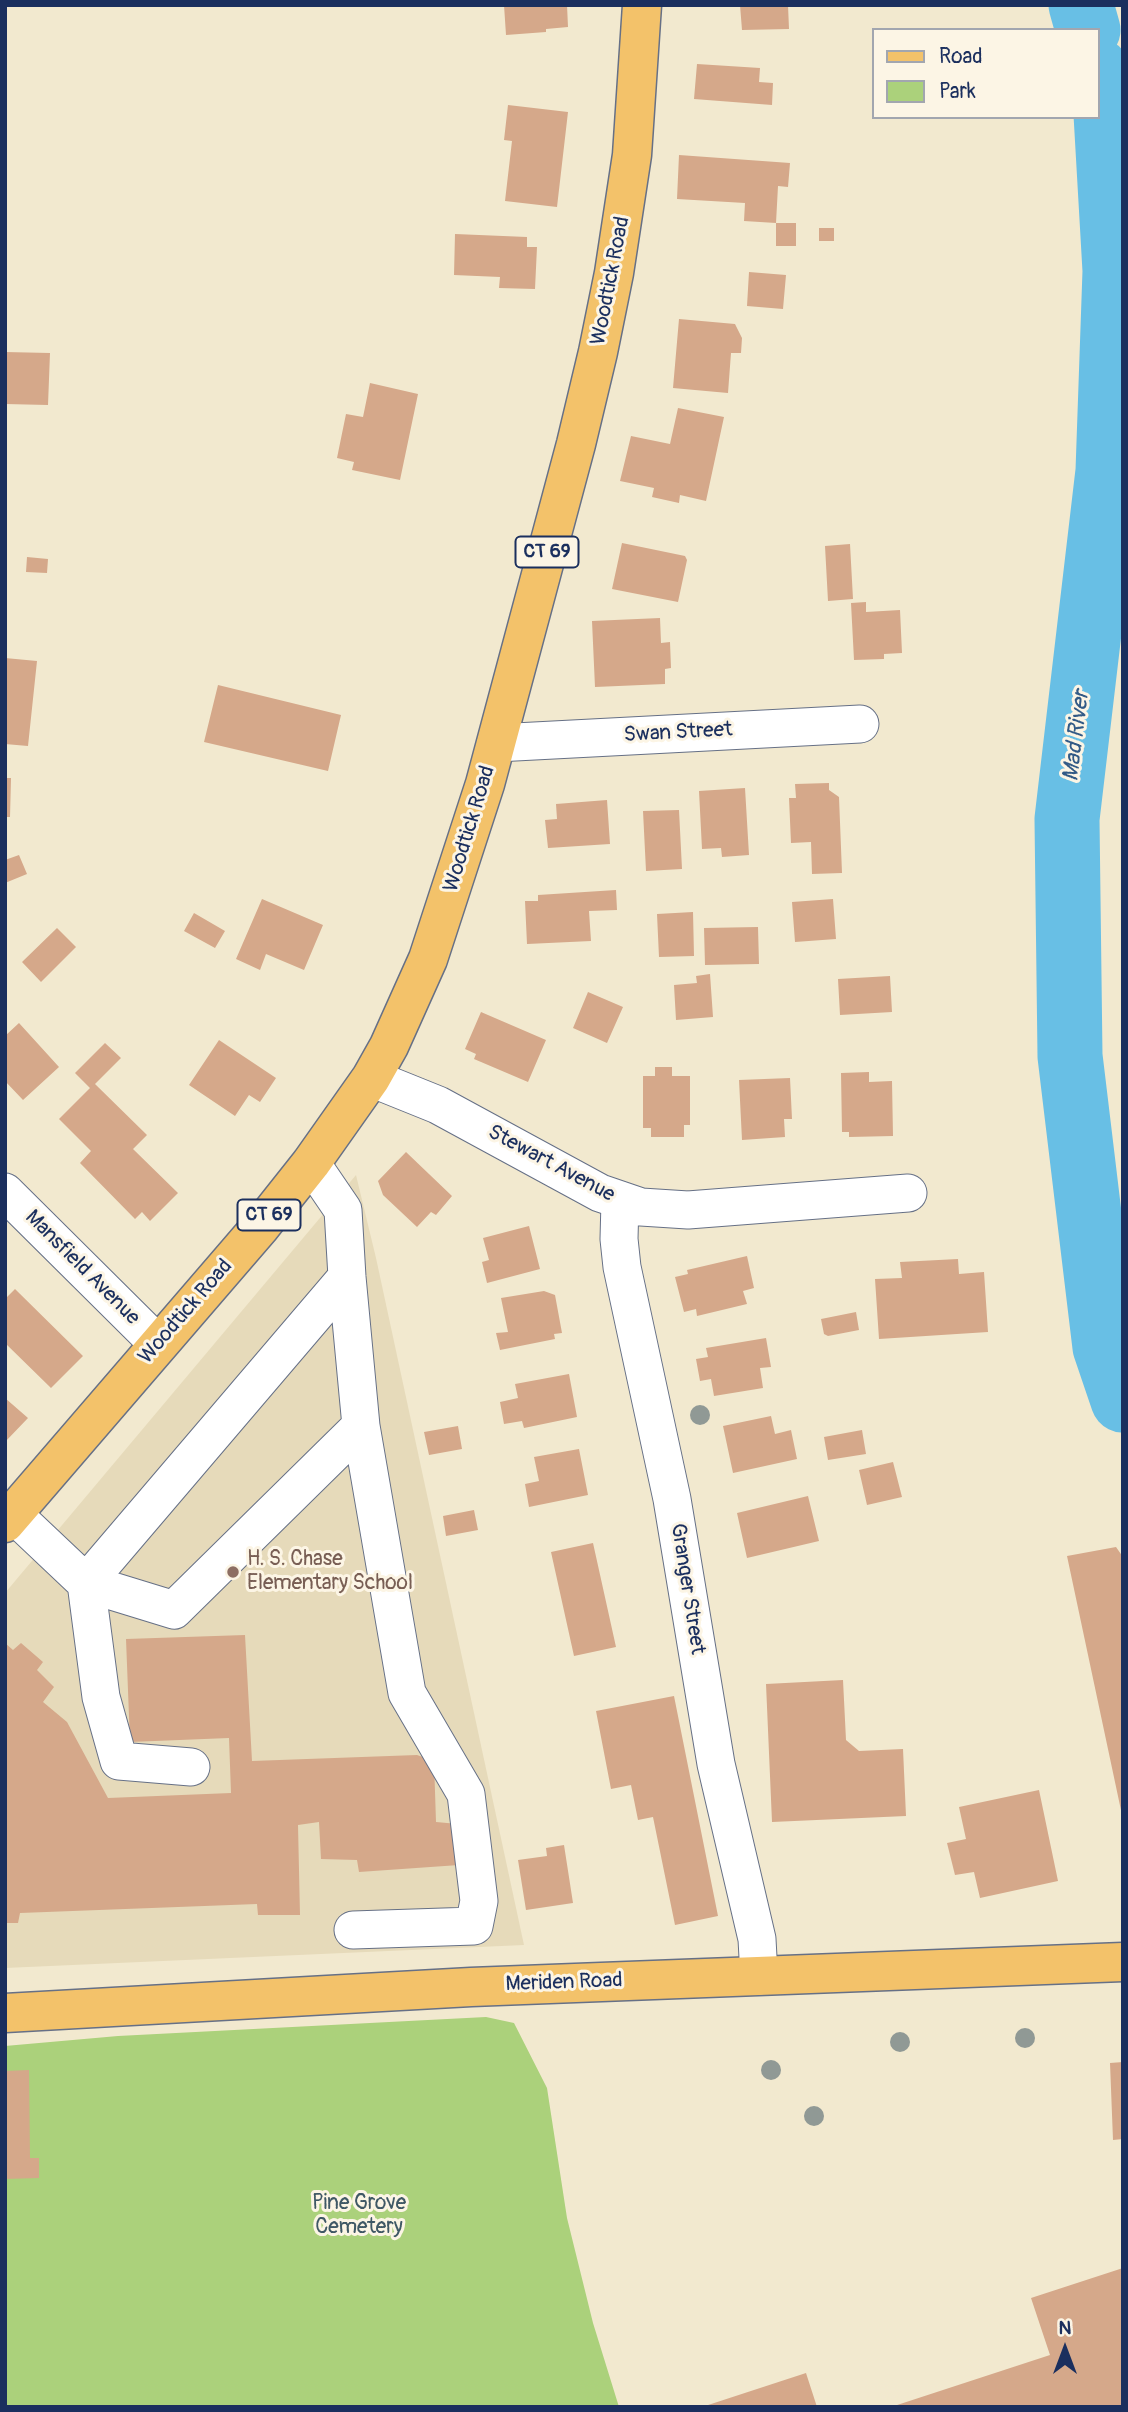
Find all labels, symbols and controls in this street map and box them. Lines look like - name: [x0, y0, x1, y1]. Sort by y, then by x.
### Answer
- legend: [872, 28, 1100, 119]
- text: Road: [939, 43, 983, 70]
- text: Park: [939, 78, 976, 105]
- street label: Woodtick Road: [586, 215, 636, 347]
- road number: CT 69: [516, 537, 578, 568]
- water label: Mad River: [1058, 689, 1096, 783]
- street label: Swan Street: [623, 718, 733, 748]
- street label: Woodtick Road: [439, 763, 501, 895]
- street label: Stewart Avenue: [483, 1120, 619, 1208]
- road number: CT 69: [238, 1200, 300, 1231]
- street label: Mansfield Avenue: [19, 1205, 145, 1331]
- street label: Woodtick Road: [134, 1254, 238, 1370]
- street label: Granger Street: [664, 1522, 710, 1656]
- place label: H. S. Chase Elementary School: [247, 1547, 413, 1597]
- marker: H. S. Chase Elementary School: [225, 1564, 241, 1580]
- street label: Meriden Road: [505, 1968, 623, 1998]
- park label: Pine Grove Cemetery: [312, 2191, 406, 2241]
- north arrow: [1030, 2314, 1100, 2384]
- text: N: [1059, 2316, 1071, 2340]

